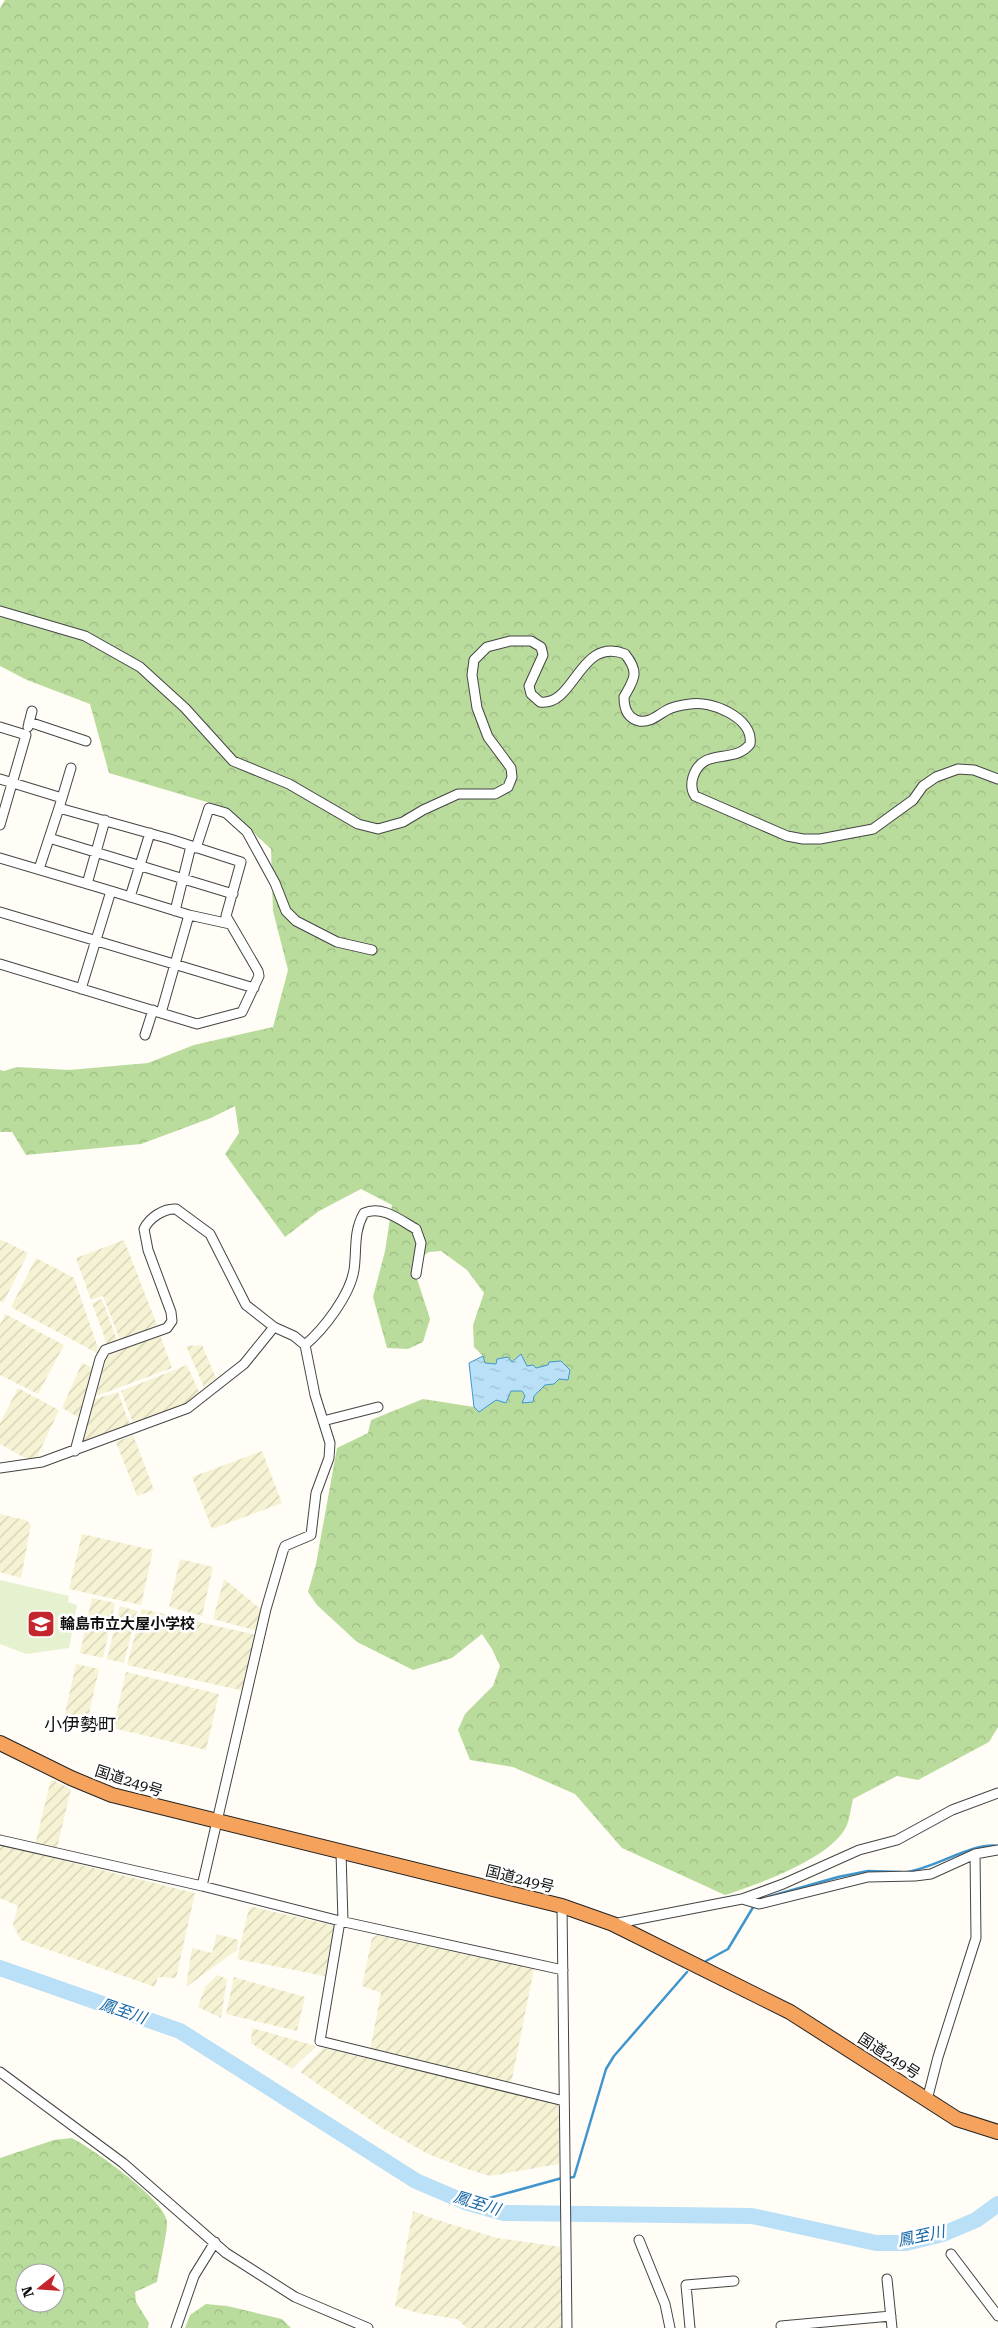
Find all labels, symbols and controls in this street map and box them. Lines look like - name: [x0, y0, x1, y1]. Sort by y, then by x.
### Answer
- school or university icon: 輪島市立大屋小学校: [26, 1609, 56, 1639]
- place label: 輪島市立大屋小学校: [60, 1615, 195, 1633]
- district label: 小伊勢町: [44, 1714, 116, 1735]
- street label: 国道249号: [93, 1762, 165, 1800]
- street label: 国道249号: [484, 1862, 556, 1896]
- water label: 鳳至川: [97, 1994, 151, 2028]
- street label: 国道249号: [855, 2029, 923, 2083]
- water label: 鳳至川: [451, 2187, 505, 2220]
- water label: 鳳至川: [896, 2221, 948, 2250]
- north arrow: [15, 2263, 65, 2313]
- text: N: [18, 2284, 37, 2299]

